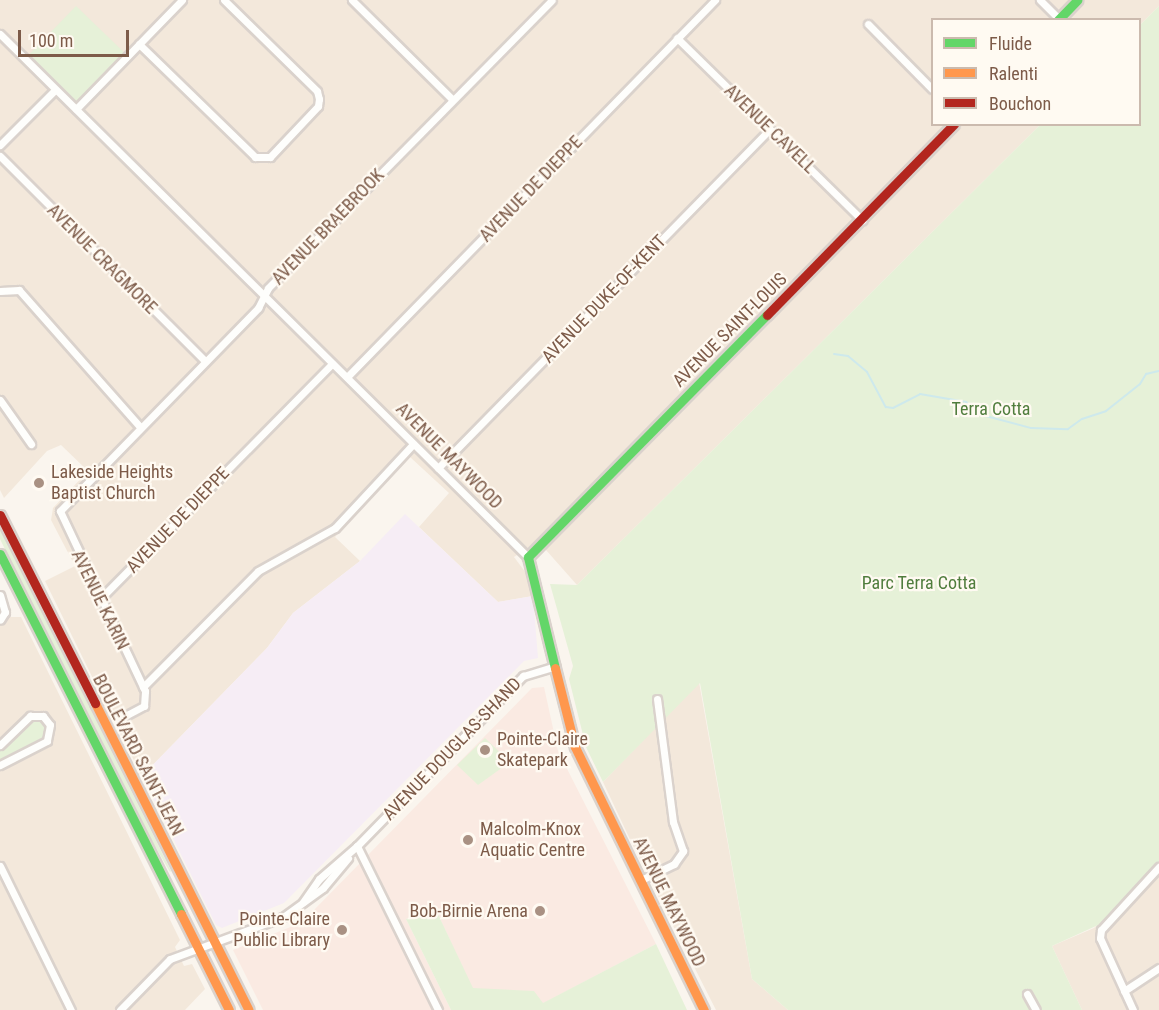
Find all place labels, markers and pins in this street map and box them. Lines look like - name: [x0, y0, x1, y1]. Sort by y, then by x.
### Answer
- place label: Lakeside Heights Baptist Church: [51, 462, 173, 504]
- marker: Lakeside Heights Baptist Church: [32, 476, 46, 490]
- place label: Pointe-Claire Skatepark: [497, 729, 588, 771]
- marker: Pointe-Claire Skatepark: [478, 743, 492, 757]
- place label: Malcolm-Knox Aquatic Centre: [480, 819, 585, 862]
- marker: Malcolm-Knox Aquatic Centre: [461, 833, 475, 847]
- place label: Bob-Birnie Arena: [409, 900, 528, 922]
- marker: Bob-Birnie Arena: [533, 904, 547, 918]
- place label: Pointe-Claire Public Library: [233, 909, 330, 952]
- marker: Pointe-Claire Public Library: [335, 923, 349, 937]

